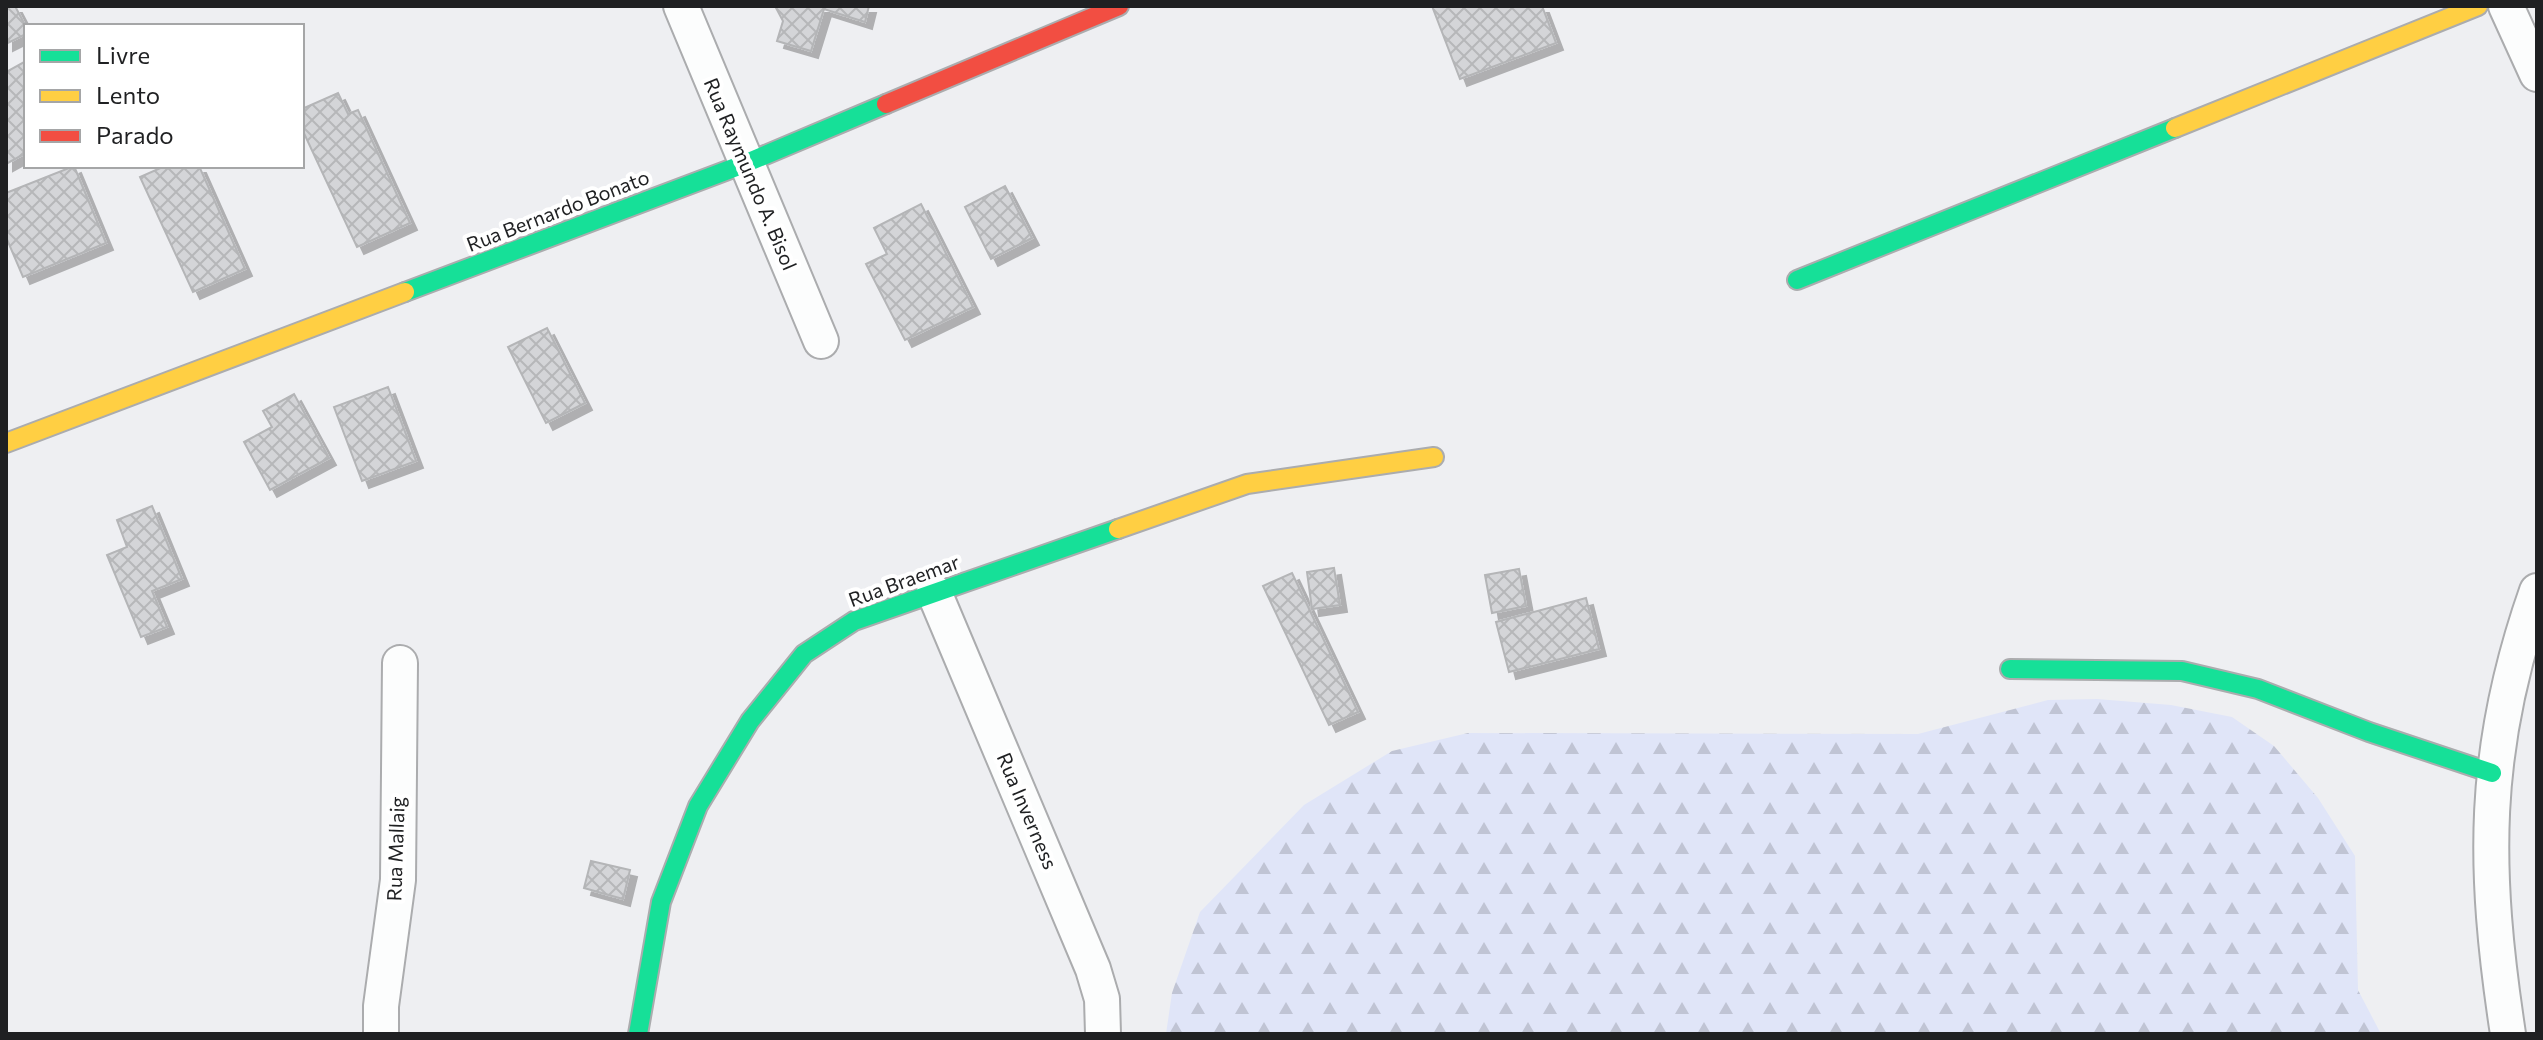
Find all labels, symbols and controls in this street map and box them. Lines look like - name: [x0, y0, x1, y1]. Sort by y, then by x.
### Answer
- legend: [24, 24, 304, 168]
- text: Livre: [96, 40, 150, 69]
- street label: Rua Raymundo A. Bisol: [700, 74, 802, 273]
- text: Lento: [96, 80, 160, 109]
- text: Parado: [96, 120, 174, 149]
- street label: Rua Bernardo Bonato: [463, 164, 652, 256]
- street label: Rua Braemar: [845, 549, 962, 611]
- street label: Rua Inverness: [993, 749, 1063, 872]
- street label: Rua Mallaig: [381, 796, 409, 902]

